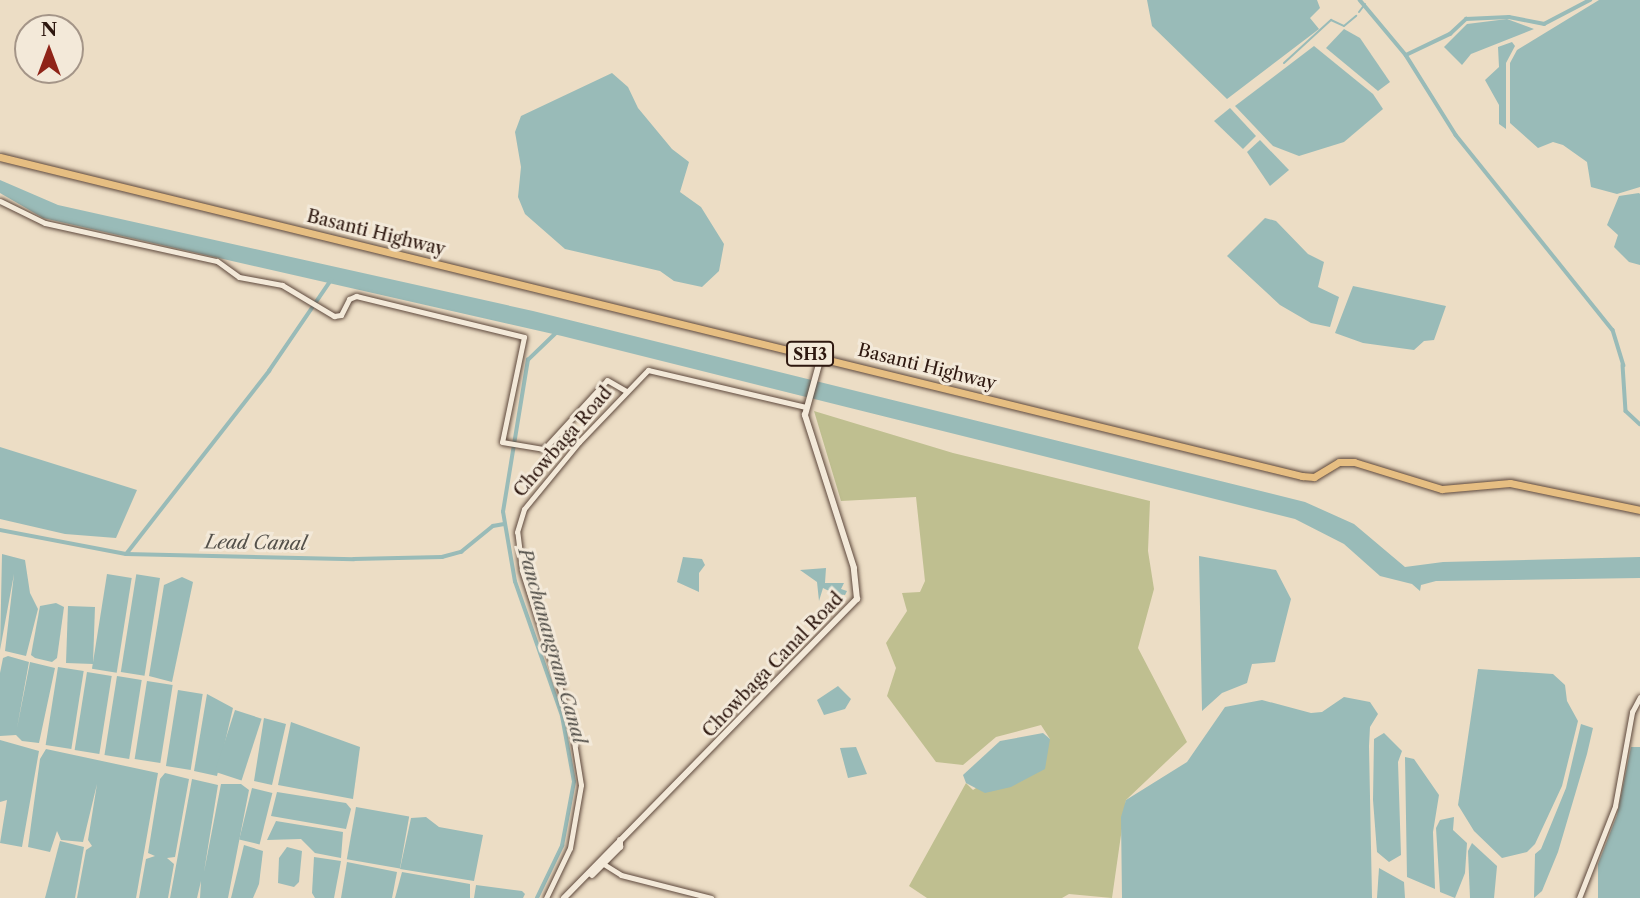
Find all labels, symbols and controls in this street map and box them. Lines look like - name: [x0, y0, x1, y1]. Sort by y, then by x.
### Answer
- north arrow: [14, 14, 84, 84]
- text: N: [41, 18, 57, 41]
- street label: Basanti Highway: [305, 205, 447, 261]
- street label: Basanti Highway: [856, 339, 998, 395]
- road number: SH3: [786, 342, 834, 366]
- street label: Chowbaga Road: [509, 382, 617, 502]
- water label: Lead Canal: [205, 531, 307, 555]
- water label: Panchanangram Canal: [513, 546, 591, 746]
- street label: Chowbaga Canal Road: [698, 588, 848, 742]

